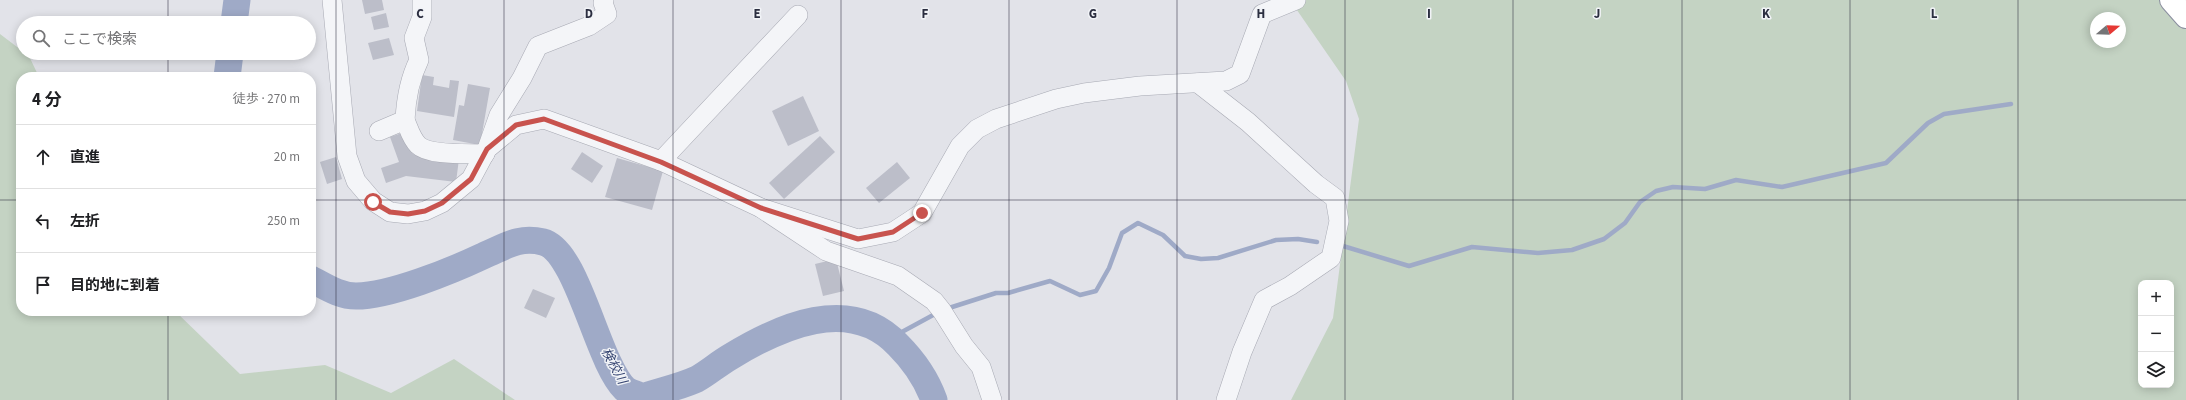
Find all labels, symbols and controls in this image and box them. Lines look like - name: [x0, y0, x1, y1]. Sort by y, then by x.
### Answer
- text: C: [416, 5, 424, 23]
- text: D: [585, 5, 593, 23]
- text: E: [753, 5, 761, 23]
- text: F: [922, 5, 929, 23]
- text: G: [1089, 5, 1097, 23]
- text: H: [1257, 5, 1265, 23]
- text: I: [1427, 5, 1431, 23]
- text: J: [1594, 5, 1600, 23]
- text: K: [1762, 5, 1771, 23]
- text: L: [1931, 5, 1938, 23]
- north arrow: [2090, 12, 2126, 48]
- search box: [16, 16, 316, 60]
- icon: search: [30, 27, 52, 49]
- text: ここで検索: [62, 29, 137, 50]
- text: 4 分: [32, 88, 61, 112]
- text: 徒歩 · 270 m: [233, 90, 300, 108]
- icon: ahead: [32, 146, 54, 168]
- text: 直進: [70, 147, 100, 168]
- text: 20 m: [274, 148, 300, 166]
- route start: [364, 193, 382, 211]
- route end: [913, 204, 931, 222]
- icon: left: [32, 210, 54, 232]
- text: 左折: [70, 211, 100, 232]
- text: 250 m: [267, 212, 300, 230]
- icon: arrive: [32, 274, 54, 296]
- text: 目的地に到着: [70, 275, 160, 296]
- map controls: [2138, 280, 2174, 388]
- button: +: [2138, 280, 2174, 316]
- button: −: [2138, 316, 2174, 352]
- water label: 検校川: [597, 345, 632, 389]
- button: layers: [2138, 352, 2174, 388]

